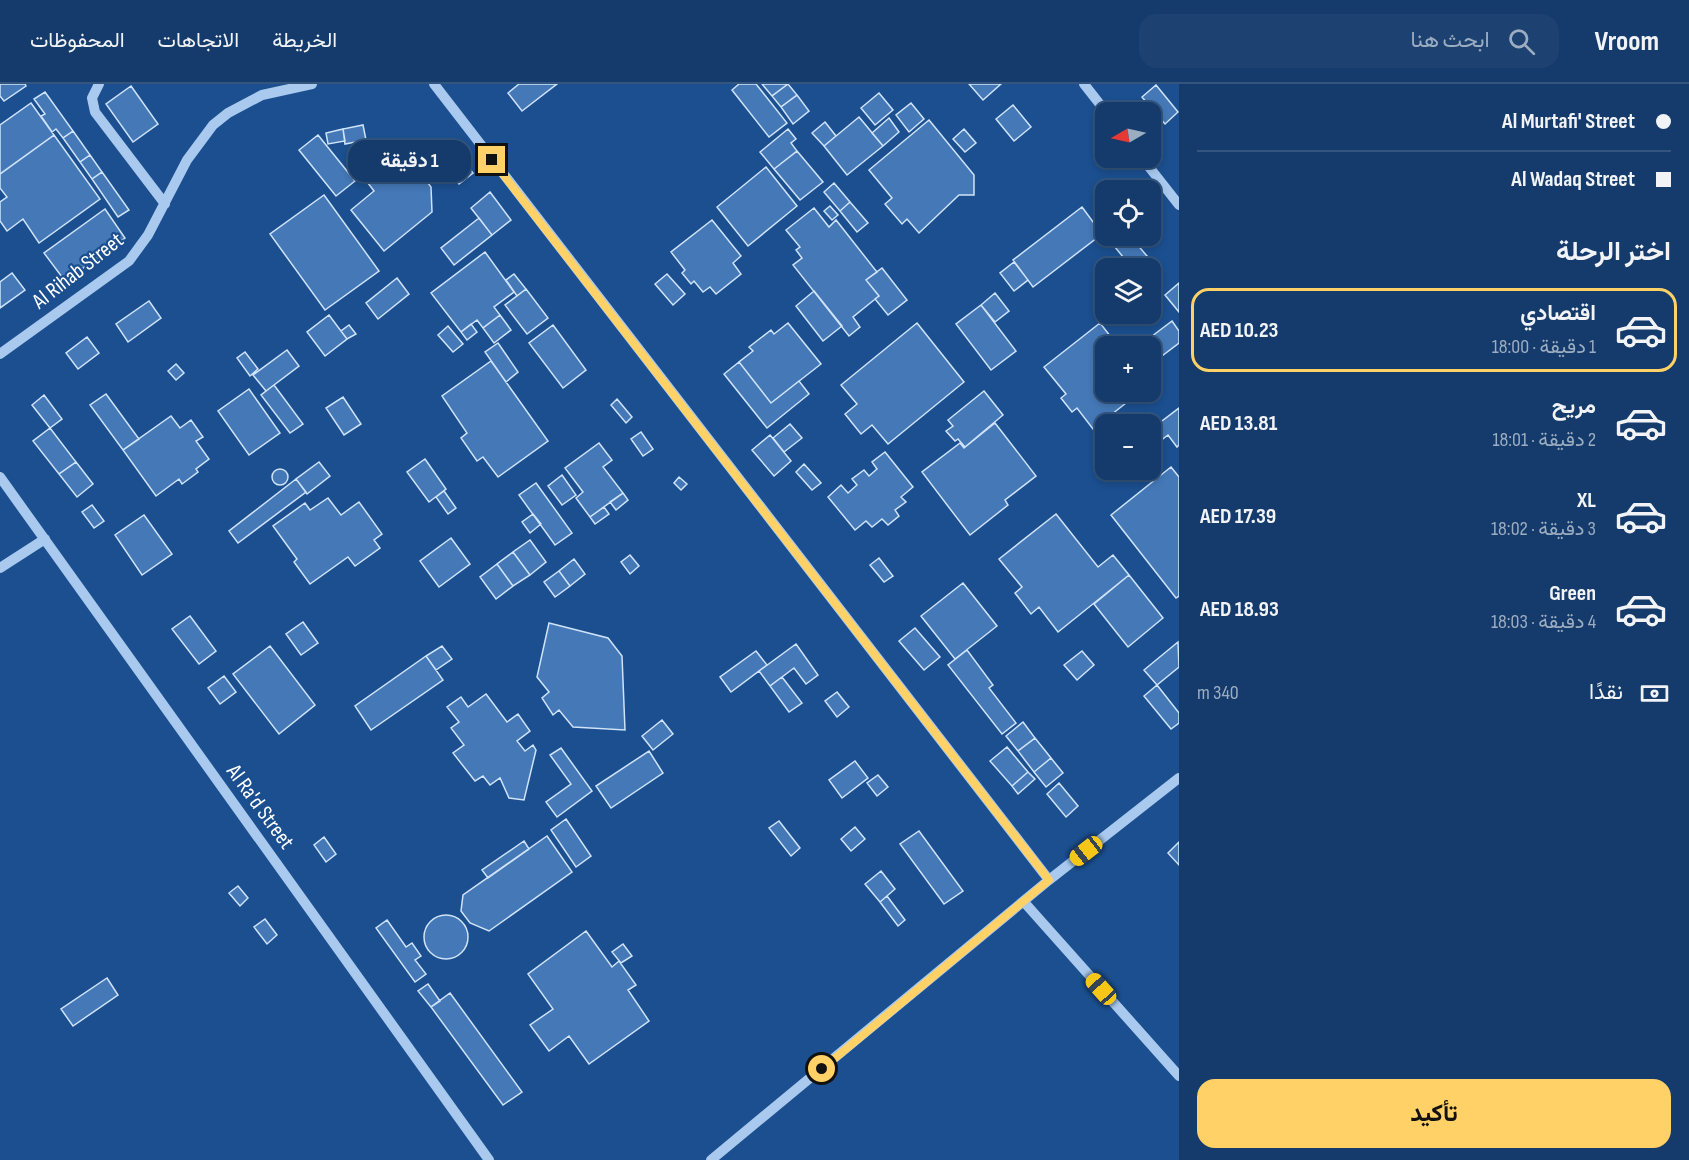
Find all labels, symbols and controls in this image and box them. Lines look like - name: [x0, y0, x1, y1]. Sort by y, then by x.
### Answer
- search box: [1139, 14, 1559, 68]
- icon: search: [1505, 25, 1538, 58]
- text: Vroom: [1595, 25, 1659, 58]
- text: ابحث هنا: [1411, 27, 1490, 54]
- text: المحفوظات: [30, 28, 125, 53]
- text: الاتجاهات: [158, 28, 239, 53]
- text: الخريطة: [272, 28, 337, 53]
- north arrow: [1095, 102, 1161, 168]
- map controls: [1095, 102, 1161, 480]
- text: Al Murtafi' Street: [1502, 108, 1635, 135]
- callout: 1 دقيقة: [348, 139, 471, 181]
- route end: [478, 146, 505, 173]
- text: 1 دقيقة: [380, 149, 439, 173]
- text: Al Wadaq Street: [1511, 166, 1635, 193]
- button: locate: [1095, 180, 1161, 246]
- street label: Al Rihab Street: [26, 227, 129, 316]
- text: اختر الرحلة: [1556, 236, 1671, 268]
- button: layers: [1095, 258, 1161, 324]
- text: اقتصادي: [1520, 300, 1596, 327]
- icon: car: [1614, 303, 1668, 357]
- text: AED 10.23: [1200, 317, 1278, 344]
- text: 1 دقيقة · 18:00: [1492, 335, 1596, 359]
- button: +: [1095, 336, 1161, 402]
- text: مريح: [1552, 393, 1596, 420]
- icon: car: [1614, 396, 1668, 450]
- text: AED 13.81: [1200, 410, 1277, 437]
- button: −: [1095, 414, 1161, 480]
- text: 2 دقيقة · 18:01: [1492, 428, 1596, 452]
- text: XL: [1577, 487, 1596, 514]
- icon: car: [1614, 489, 1668, 543]
- text: AED 17.39: [1200, 503, 1276, 530]
- text: 3 دقيقة · 18:02: [1491, 517, 1596, 541]
- text: Green: [1549, 580, 1596, 607]
- icon: car: [1614, 582, 1668, 636]
- text: AED 18.93: [1200, 596, 1279, 623]
- text: 4 دقيقة · 18:03: [1491, 610, 1596, 634]
- icon: cash: [1638, 677, 1671, 710]
- text: نقدًا: [1589, 679, 1623, 706]
- text: 340 m: [1197, 681, 1239, 705]
- street label: Al Ra'd Street: [220, 759, 300, 855]
- car: [1066, 833, 1106, 869]
- car: [1082, 970, 1120, 1008]
- route start: [808, 1055, 835, 1082]
- button: تأكيد: [1197, 1079, 1671, 1148]

